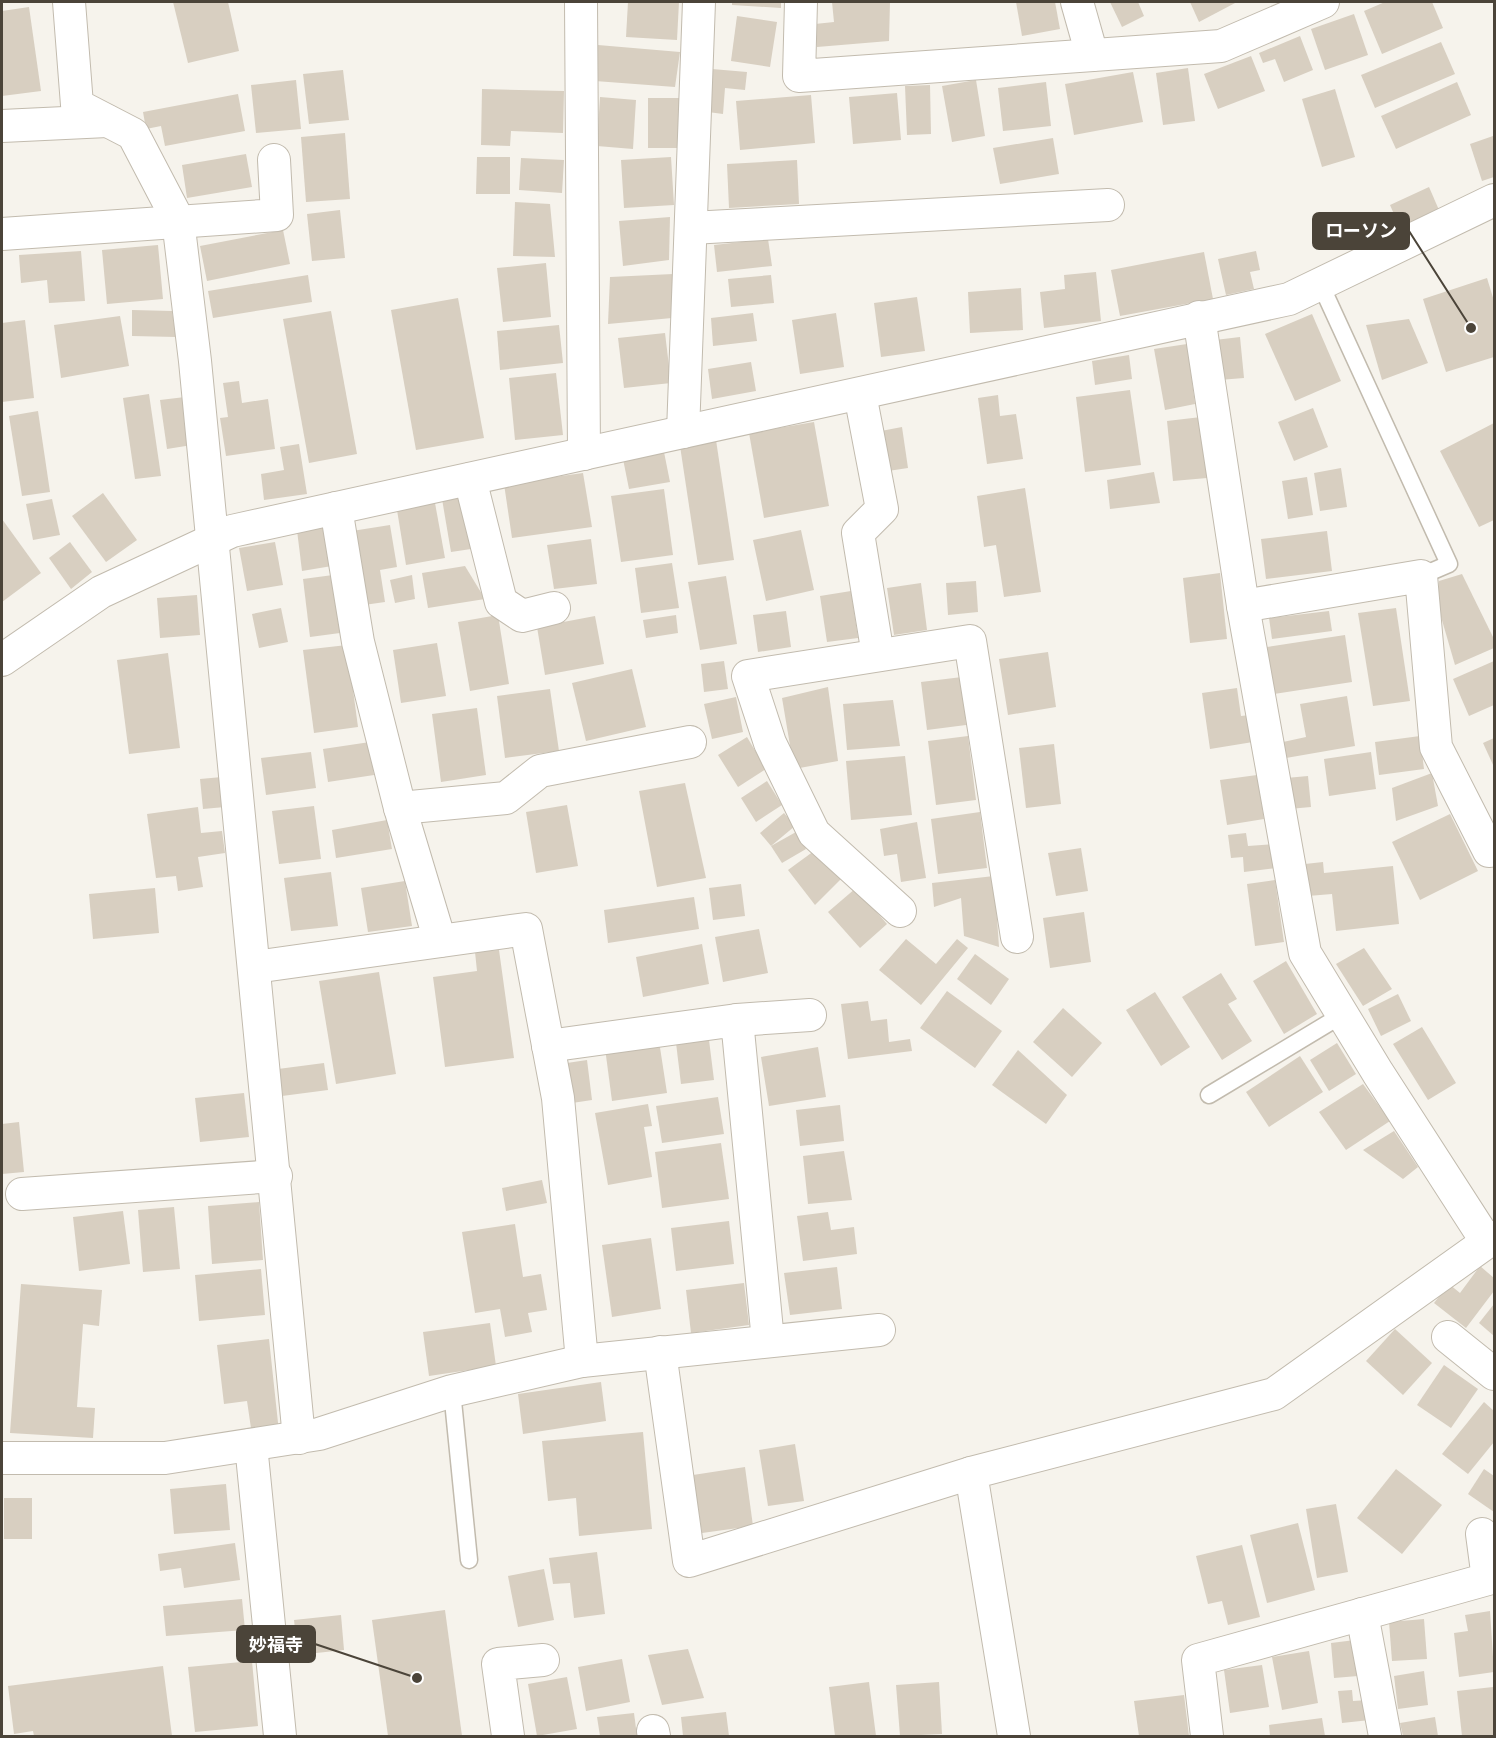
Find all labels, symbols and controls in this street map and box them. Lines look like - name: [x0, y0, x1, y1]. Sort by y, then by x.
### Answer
- callout: ローソン: [1313, 213, 1409, 249]
- text: ローソン: [1325, 220, 1397, 241]
- callout: 妙福寺: [237, 1626, 315, 1662]
- text: 妙福寺: [249, 1634, 303, 1655]

